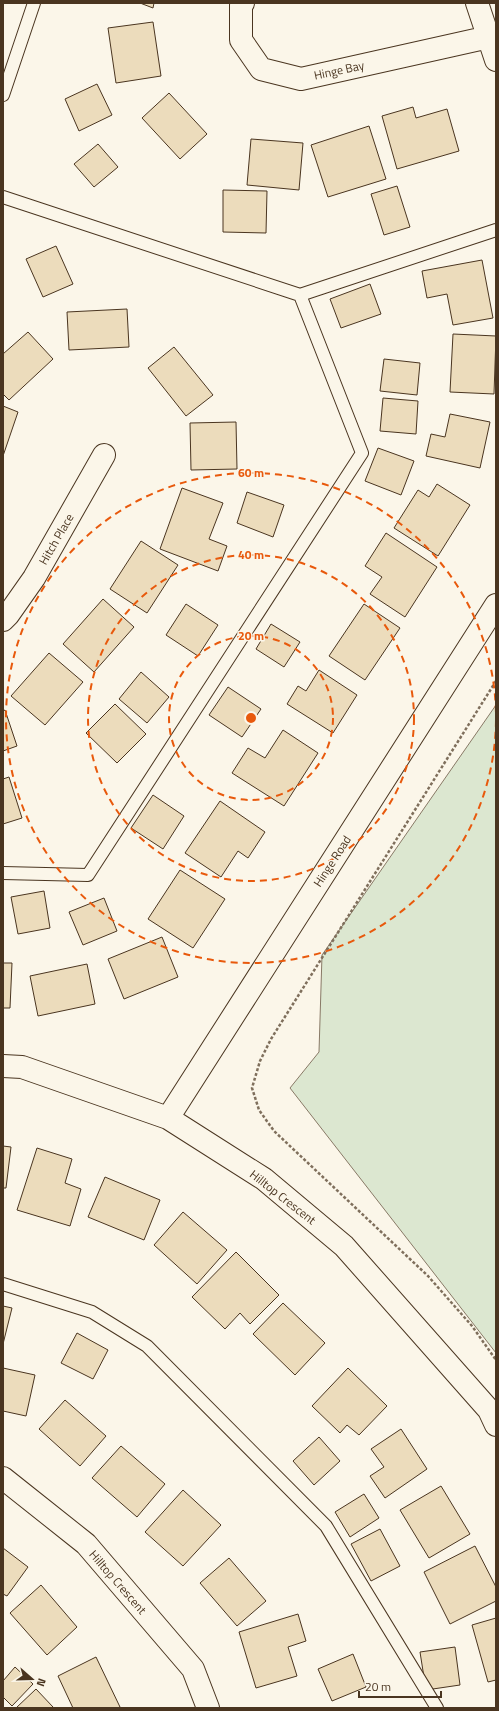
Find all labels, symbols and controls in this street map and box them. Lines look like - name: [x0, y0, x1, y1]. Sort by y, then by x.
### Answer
- street label: Hinge Bay: [312, 55, 366, 85]
- text: 60 m: [238, 463, 264, 482]
- street label: Hitch Place: [34, 510, 78, 568]
- text: 40 m: [238, 545, 264, 564]
- text: 20 m: [238, 626, 264, 645]
- centre of rings: [244, 711, 258, 725]
- street label: Hinge Road: [308, 831, 356, 891]
- street label: Hilltop Crescent: [246, 1165, 321, 1230]
- street label: Hilltop Crescent: [85, 1546, 152, 1619]
- north arrow: [12, 1659, 52, 1699]
- scale bar: [359, 1673, 441, 1699]
- text: N: [33, 1676, 50, 1689]
- text: 20 m: [365, 1677, 391, 1696]

